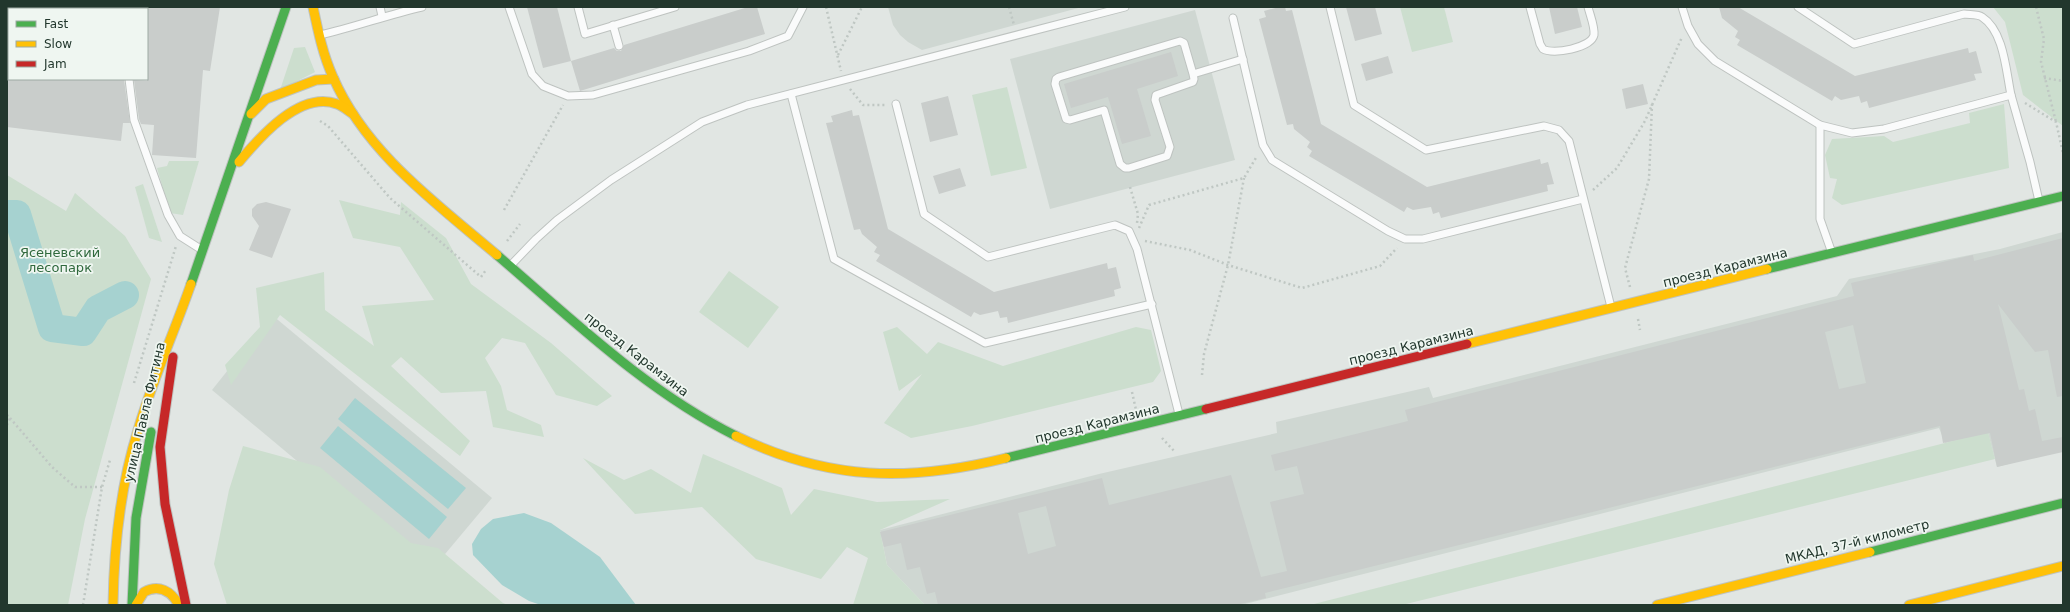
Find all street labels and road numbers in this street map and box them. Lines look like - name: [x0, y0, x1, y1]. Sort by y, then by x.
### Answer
- street label: проезд Карамзина: [1661, 245, 1789, 290]
- street label: проезд Карамзина: [582, 309, 692, 400]
- street label: проезд Карамзина: [1347, 323, 1475, 368]
- street label: улица Павла Фитина: [121, 341, 168, 484]
- street label: проезд Карамзина: [1033, 401, 1161, 446]
- street label: МКАД, 37-й километр: [1784, 516, 1931, 567]

